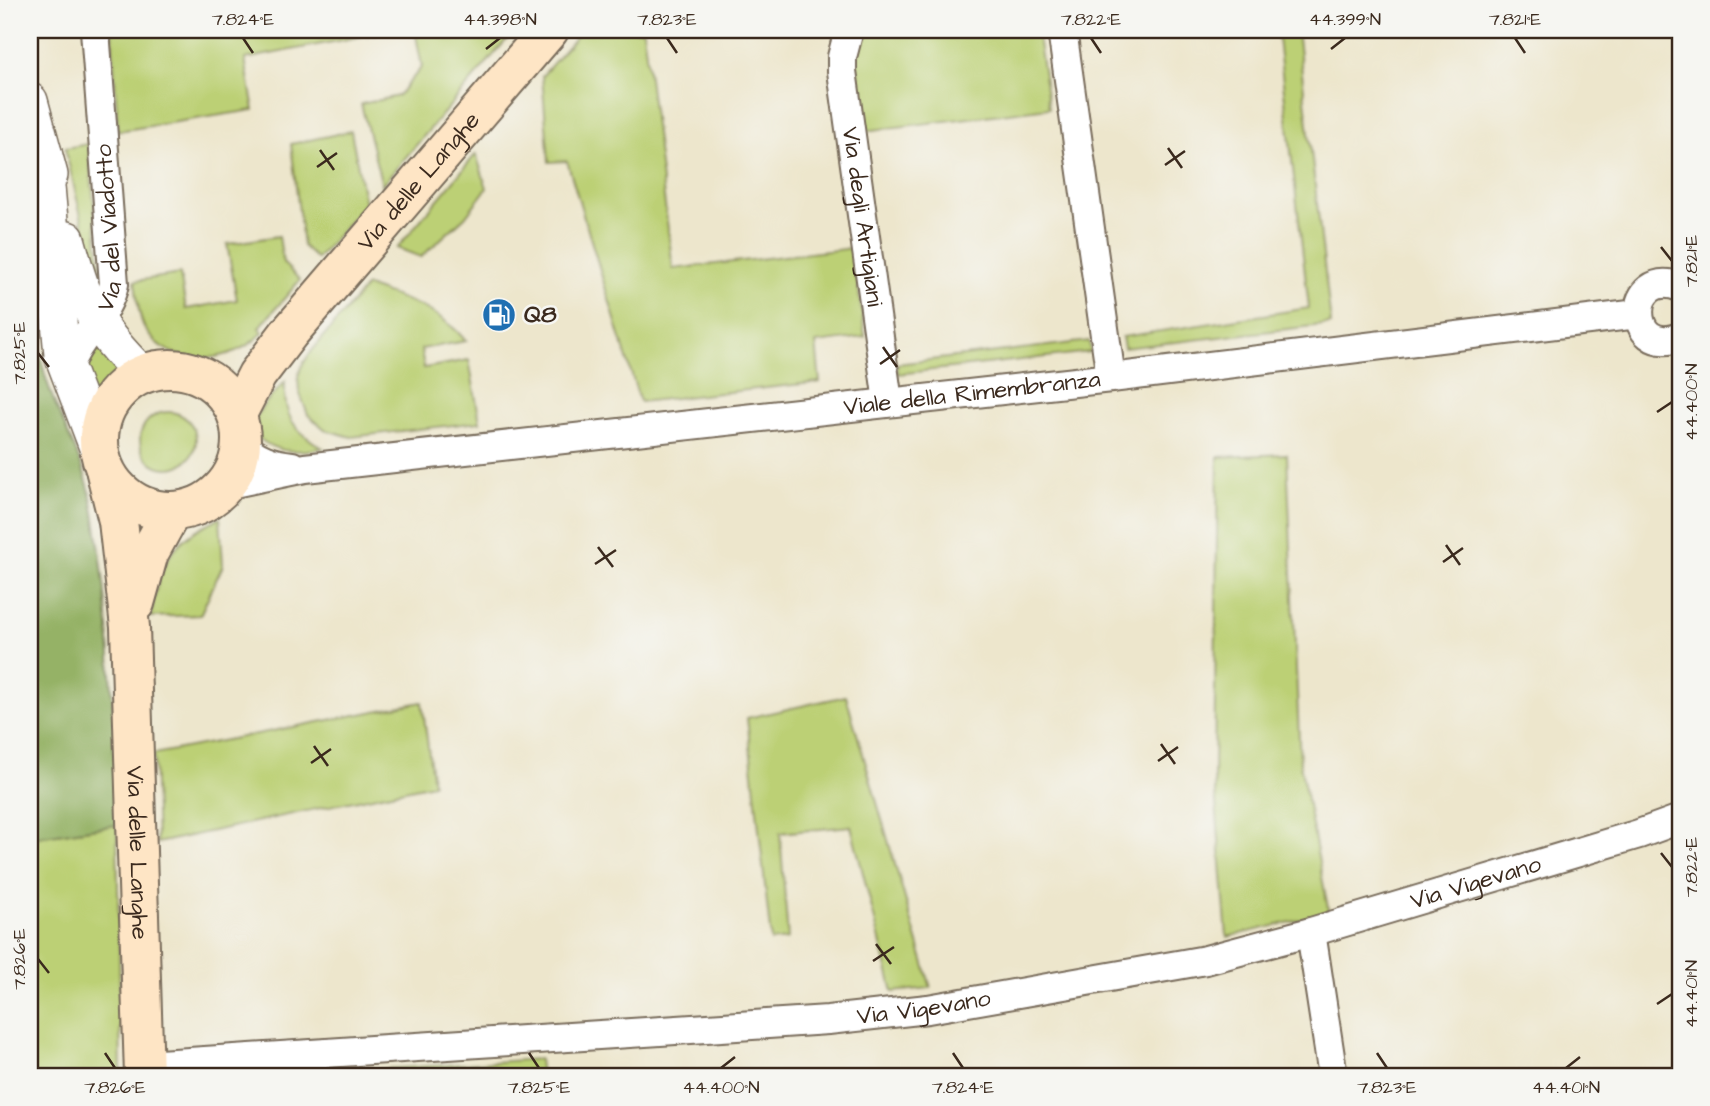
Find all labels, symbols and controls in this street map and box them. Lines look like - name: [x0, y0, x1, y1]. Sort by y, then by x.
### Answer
- text: 7.824°E: [212, 7, 275, 32]
- text: 44.398°N: [463, 7, 537, 32]
- text: 7.823°E: [637, 7, 697, 32]
- text: 7.822°E: [1061, 7, 1122, 32]
- text: 44.399°N: [1309, 7, 1381, 32]
- text: 7.821°E: [1489, 7, 1542, 32]
- street label: Via delle Langhe: [349, 105, 488, 259]
- street label: Via degli Artigiani: [833, 125, 892, 309]
- street label: Via del Viadotto: [87, 142, 131, 318]
- text: 7.821°E: [1679, 234, 1704, 287]
- fuel station icon: Q8: [480, 296, 518, 334]
- place label: Q8: [524, 298, 557, 332]
- text: 7.825°E: [7, 321, 32, 384]
- street label: Viale della Rimembranza: [842, 362, 1102, 425]
- text: 44.400°N: [1679, 363, 1704, 441]
- street label: Via delle Langhe: [117, 765, 157, 940]
- text: 7.822°E: [1679, 836, 1704, 897]
- street label: Via Vigevano: [1406, 847, 1546, 918]
- text: 7.826°E: [7, 928, 32, 990]
- text: 44.401°N: [1679, 960, 1704, 1028]
- street label: Via Vigevano: [855, 981, 994, 1034]
- text: 7.826°E: [84, 1075, 146, 1100]
- text: 7.825°E: [508, 1075, 571, 1100]
- text: 44.400°N: [682, 1075, 760, 1100]
- text: 7.824°E: [932, 1075, 995, 1100]
- text: 7.823°E: [1357, 1075, 1417, 1100]
- text: 44.401°N: [1532, 1075, 1600, 1100]

